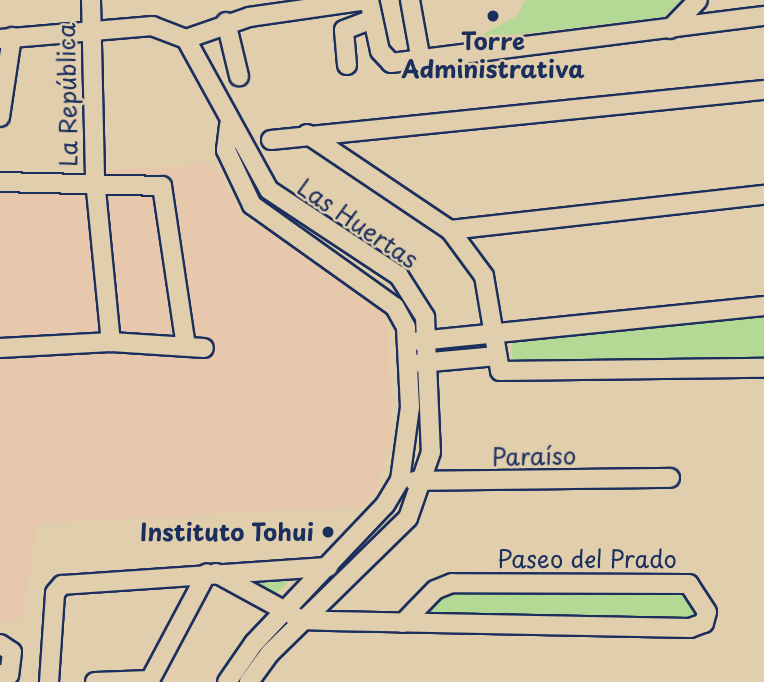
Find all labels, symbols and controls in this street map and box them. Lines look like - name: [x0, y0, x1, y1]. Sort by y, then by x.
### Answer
- marker: Torre Administrativa: [485, 8, 501, 24]
- street label: La República: [51, 21, 83, 169]
- place label: Torre Administrativa: [401, 27, 585, 83]
- street label: Las Huertas: [292, 172, 424, 274]
- street label: Paraíso: [491, 441, 577, 471]
- place label: Instituto Tohui: [139, 518, 314, 546]
- marker: Instituto Tohui: [320, 524, 336, 540]
- street label: Paseo del Prado: [497, 545, 677, 573]

